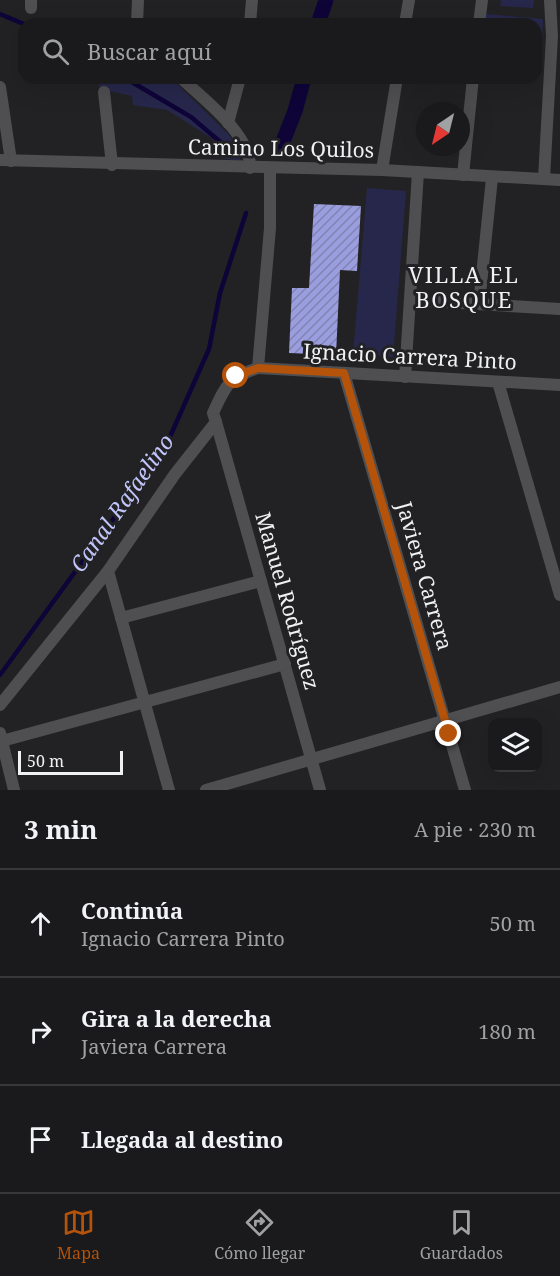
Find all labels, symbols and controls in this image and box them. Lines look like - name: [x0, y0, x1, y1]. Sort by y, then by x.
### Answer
- search box: [18, 18, 542, 84]
- icon: search: [39, 35, 72, 68]
- text: Buscar aquí: [87, 36, 211, 66]
- north arrow: [416, 102, 470, 156]
- street label: Camino Los Quilos: [188, 132, 374, 164]
- district label: VILLA EL BOSQUE: [409, 259, 519, 314]
- street label: Ignacio Carrera Pinto: [302, 336, 518, 376]
- route start: [222, 362, 248, 388]
- water label: Canal Rafaelino: [62, 427, 180, 577]
- street label: Javiera Carrera: [390, 497, 460, 653]
- street label: Manuel Rodríguez: [249, 509, 327, 693]
- map controls: [488, 718, 542, 772]
- button: layers: [488, 718, 542, 772]
- route end: [435, 720, 461, 746]
- scale bar: [18, 748, 123, 776]
- text: 50 m: [27, 750, 64, 772]
- text: 3 min: [24, 811, 98, 847]
- text: A pie · 230 m: [414, 816, 536, 843]
- text: Continúa: [81, 895, 183, 925]
- icon: ahead: [24, 907, 57, 940]
- text: 50 m: [490, 910, 536, 937]
- text: Ignacio Carrera Pinto: [81, 925, 285, 952]
- text: Gira a la derecha: [81, 1003, 272, 1033]
- icon: right: [24, 1015, 57, 1048]
- text: 180 m: [478, 1018, 536, 1045]
- text: Javiera Carrera: [81, 1033, 227, 1060]
- icon: arrive: [24, 1123, 57, 1156]
- text: Llegada al destino: [81, 1124, 283, 1154]
- tab: Mapa: [57, 1206, 100, 1264]
- tab: Cómo llegar: [214, 1206, 305, 1264]
- tab: Guardados: [420, 1206, 503, 1264]

